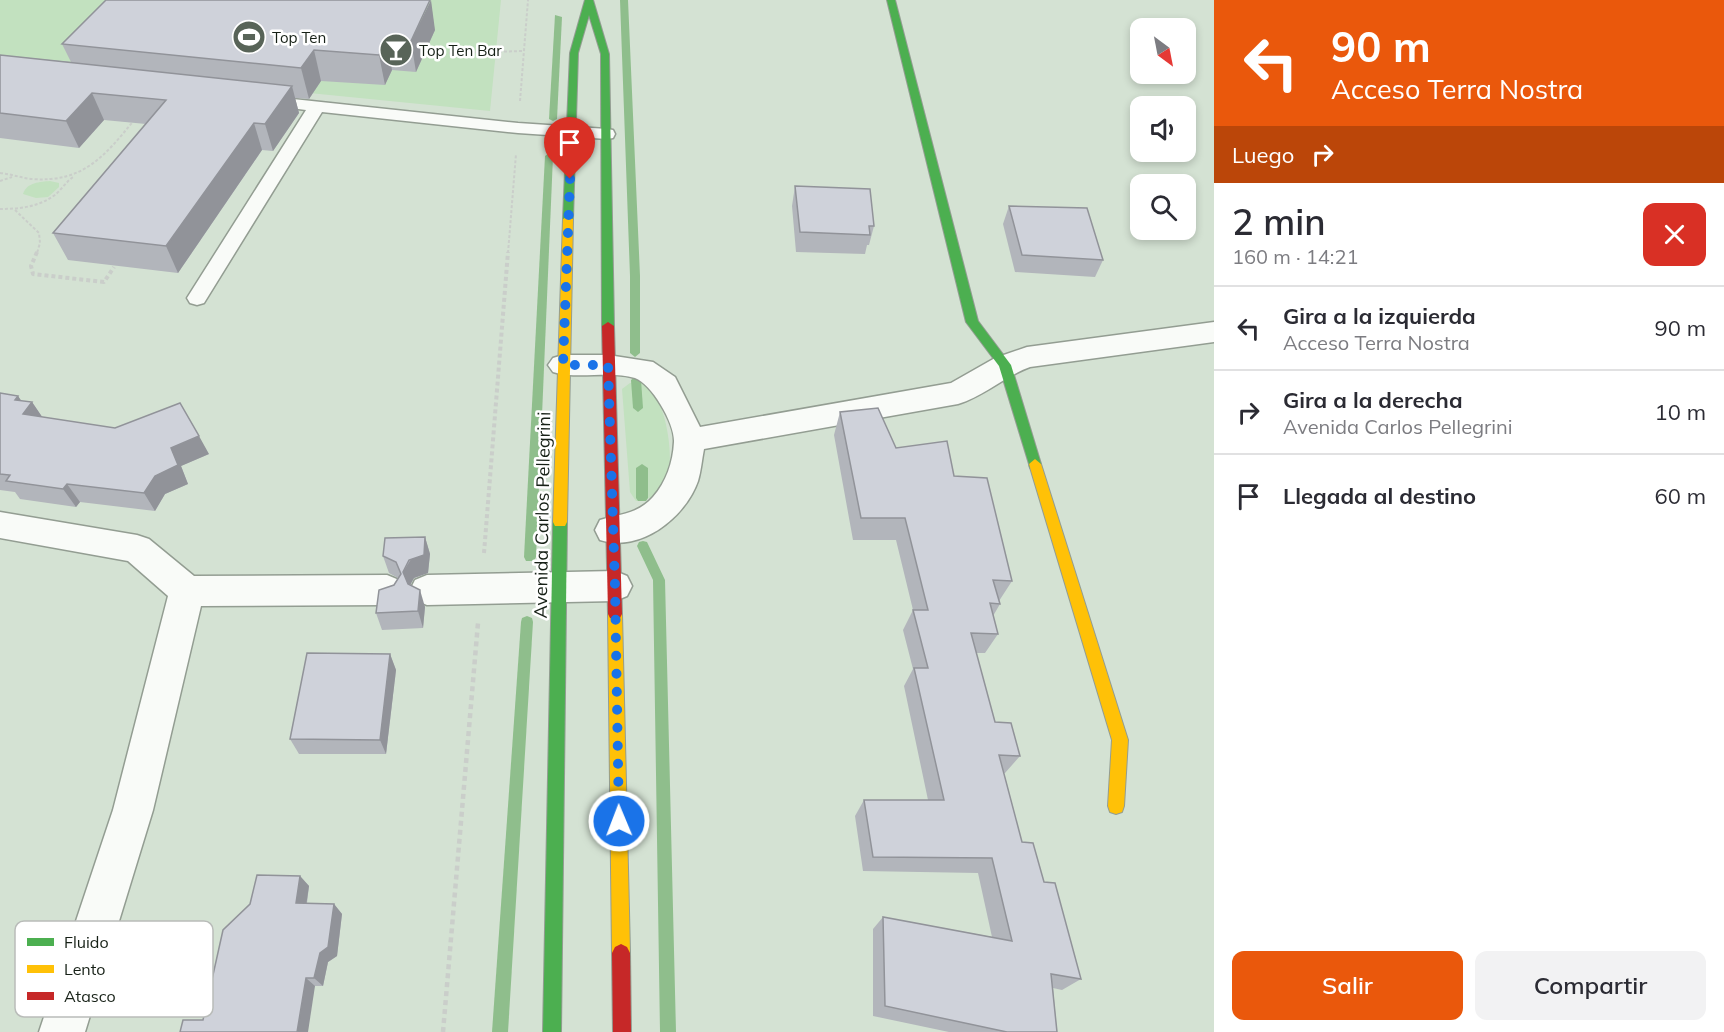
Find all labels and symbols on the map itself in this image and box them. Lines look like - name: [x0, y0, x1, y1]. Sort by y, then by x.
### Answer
- north arrow: [1130, 18, 1196, 84]
- sports icon: Top Ten: [231, 19, 267, 55]
- place label: Top Ten: [272, 28, 326, 47]
- bar icon: Top Ten Bar: [378, 32, 414, 68]
- place label: Top Ten Bar: [419, 41, 502, 60]
- pin: [544, 117, 595, 179]
- street label: Avenida Carlos Pellegrini: [529, 412, 555, 618]
- position arrow: [587, 789, 651, 853]
- legend: [15, 921, 213, 1017]
- text: Fluido: [64, 932, 109, 952]
- text: Lento: [64, 959, 105, 979]
- text: Atasco: [64, 986, 116, 1006]

